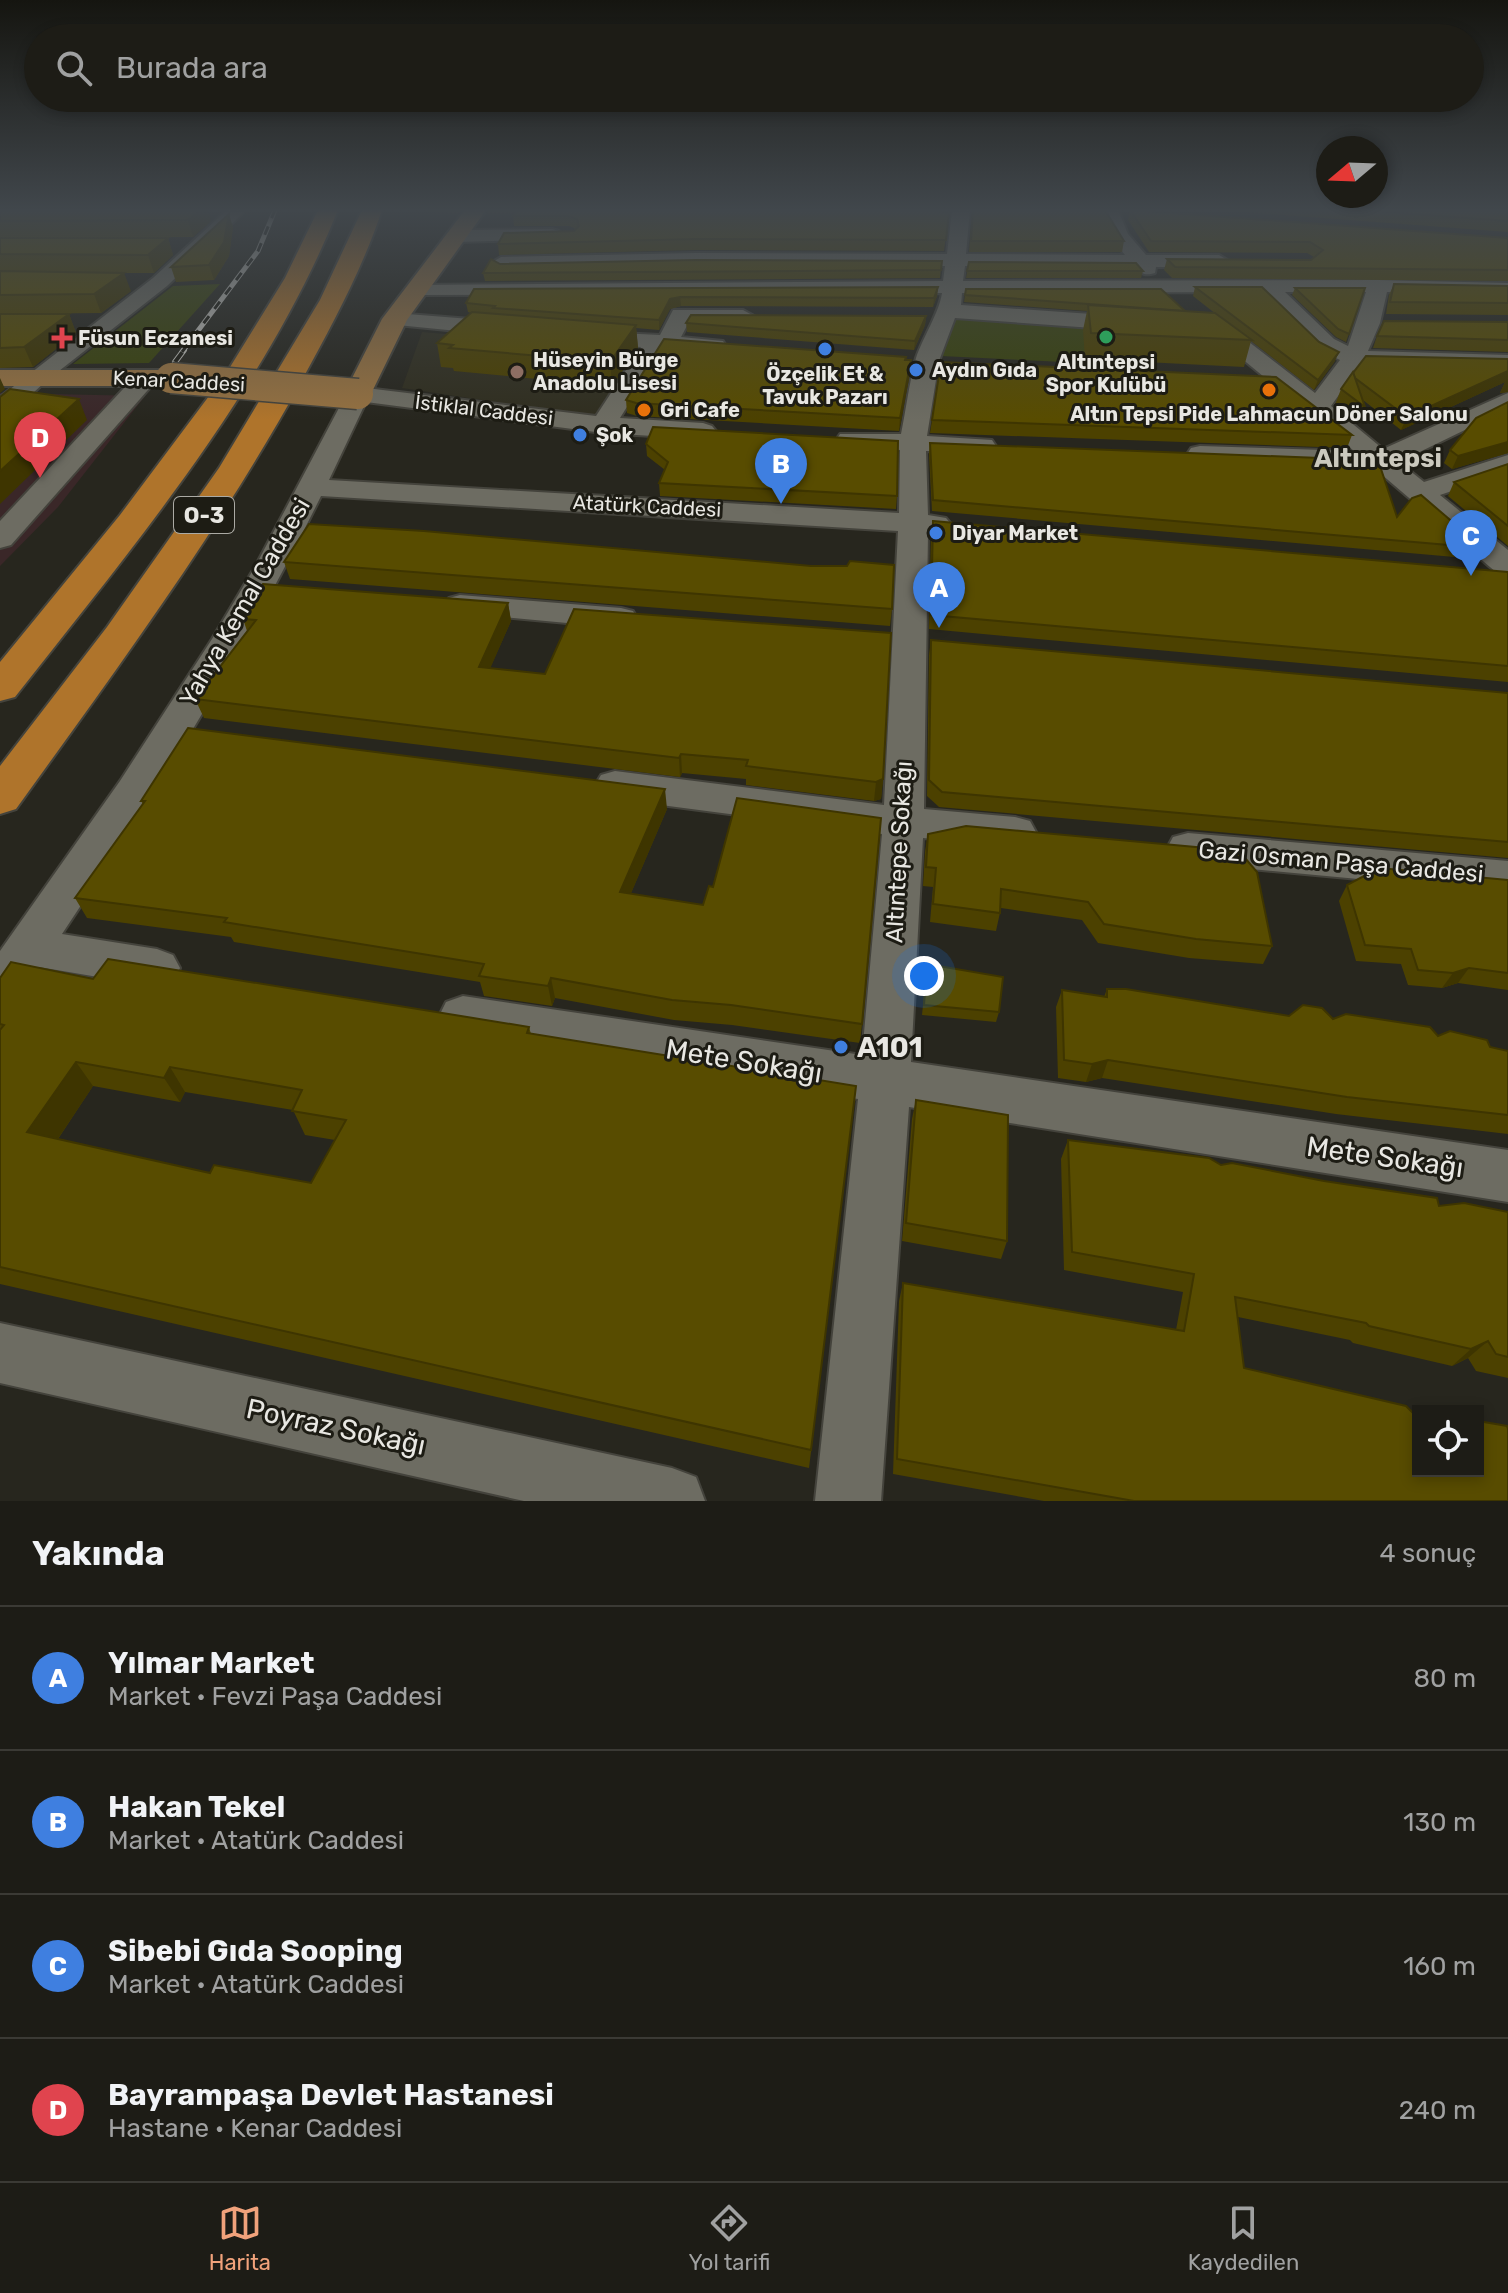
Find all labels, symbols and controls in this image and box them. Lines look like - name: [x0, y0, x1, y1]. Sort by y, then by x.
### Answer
- search box: [24, 24, 1484, 112]
- icon: search: [52, 46, 96, 90]
- text: Burada ara: [116, 50, 268, 86]
- north arrow: [1316, 136, 1388, 208]
- place label: Füsun Eczanesi: [78, 326, 233, 350]
- marker: Altıntepsi Spor Kulübü: [1097, 328, 1115, 346]
- marker: Füsun Eczanesi: [53, 329, 71, 347]
- marker: Özçelik Et & Tavuk Pazarı: [816, 340, 834, 358]
- place label: Hüseyin Bürge Anadolu Lisesi: [533, 348, 679, 395]
- place label: Altıntepsi Spor Kulübü: [1046, 350, 1166, 397]
- place label: Aydın Gıda: [932, 358, 1037, 382]
- marker: Aydın Gıda: [907, 361, 925, 379]
- place label: Özçelik Et & Tavuk Pazarı: [762, 362, 888, 409]
- marker: Hüseyin Bürge Anadolu Lisesi: [508, 363, 526, 381]
- street label: Kenar Caddesi: [112, 366, 246, 396]
- marker: Altın Tepsi Pide Lahmacun Döner Salonu: [1260, 381, 1278, 399]
- street label: İstiklal Caddesi: [414, 390, 554, 430]
- place label: Gri Cafe: [660, 398, 740, 422]
- marker: Gri Cafe: [635, 401, 653, 419]
- place label: Altın Tepsi Pide Lahmacun Döner Salonu: [1070, 402, 1468, 426]
- pin: D: [14, 412, 66, 478]
- place label: Şok: [596, 423, 633, 447]
- marker: Şok: [571, 426, 589, 444]
- pin: B: [755, 438, 807, 504]
- district label: Altıntepsi: [1314, 443, 1442, 474]
- street label: Atatürk Caddesi: [572, 490, 722, 522]
- street label: Yahya Kemal Caddesi: [174, 493, 316, 711]
- road number: O-3: [174, 497, 234, 533]
- pin: C: [1445, 510, 1497, 576]
- place label: Diyar Market: [952, 521, 1078, 545]
- marker: Diyar Market: [927, 524, 945, 542]
- pin: A: [913, 562, 965, 628]
- street label: Altıntepe Sokağı: [880, 760, 918, 944]
- street label: Gazi Osman Paşa Caddesi: [1197, 836, 1485, 888]
- your location: [904, 956, 944, 996]
- place label: A101: [857, 1031, 923, 1064]
- street label: Mete Sokağı: [663, 1032, 825, 1090]
- marker: A101: [832, 1038, 850, 1056]
- street label: Mete Sokağı: [1305, 1130, 1465, 1184]
- street label: Poyraz Sokağı: [243, 1392, 429, 1462]
- map controls: [1412, 1405, 1484, 1477]
- button: locate: [1412, 1405, 1484, 1477]
- text: Yakında: [32, 1533, 165, 1574]
- text: 4 sonuç: [1380, 1538, 1476, 1569]
- text: Yılmar Market: [108, 1645, 314, 1681]
- text: A: [49, 1663, 67, 1694]
- text: 80 m: [1413, 1663, 1476, 1694]
- text: Market · Fevzi Paşa Caddesi: [108, 1681, 442, 1712]
- text: Hakan Tekel: [108, 1789, 285, 1825]
- text: B: [49, 1807, 67, 1838]
- text: 130 m: [1403, 1807, 1476, 1838]
- text: Market · Atatürk Caddesi: [108, 1825, 404, 1856]
- text: Sibebi Gıda Sooping: [108, 1933, 403, 1969]
- text: C: [49, 1951, 67, 1982]
- text: 160 m: [1403, 1951, 1476, 1982]
- text: Market · Atatürk Caddesi: [108, 1969, 404, 2000]
- text: Bayrampaşa Devlet Hastanesi: [108, 2077, 554, 2113]
- text: D: [49, 2095, 67, 2126]
- text: 240 m: [1399, 2095, 1476, 2126]
- text: Hastane · Kenar Caddesi: [108, 2113, 402, 2144]
- tab: Harita: [209, 2201, 271, 2276]
- tab: Yol tarifi: [688, 2201, 770, 2276]
- tab: Kaydedilen: [1188, 2201, 1299, 2276]

